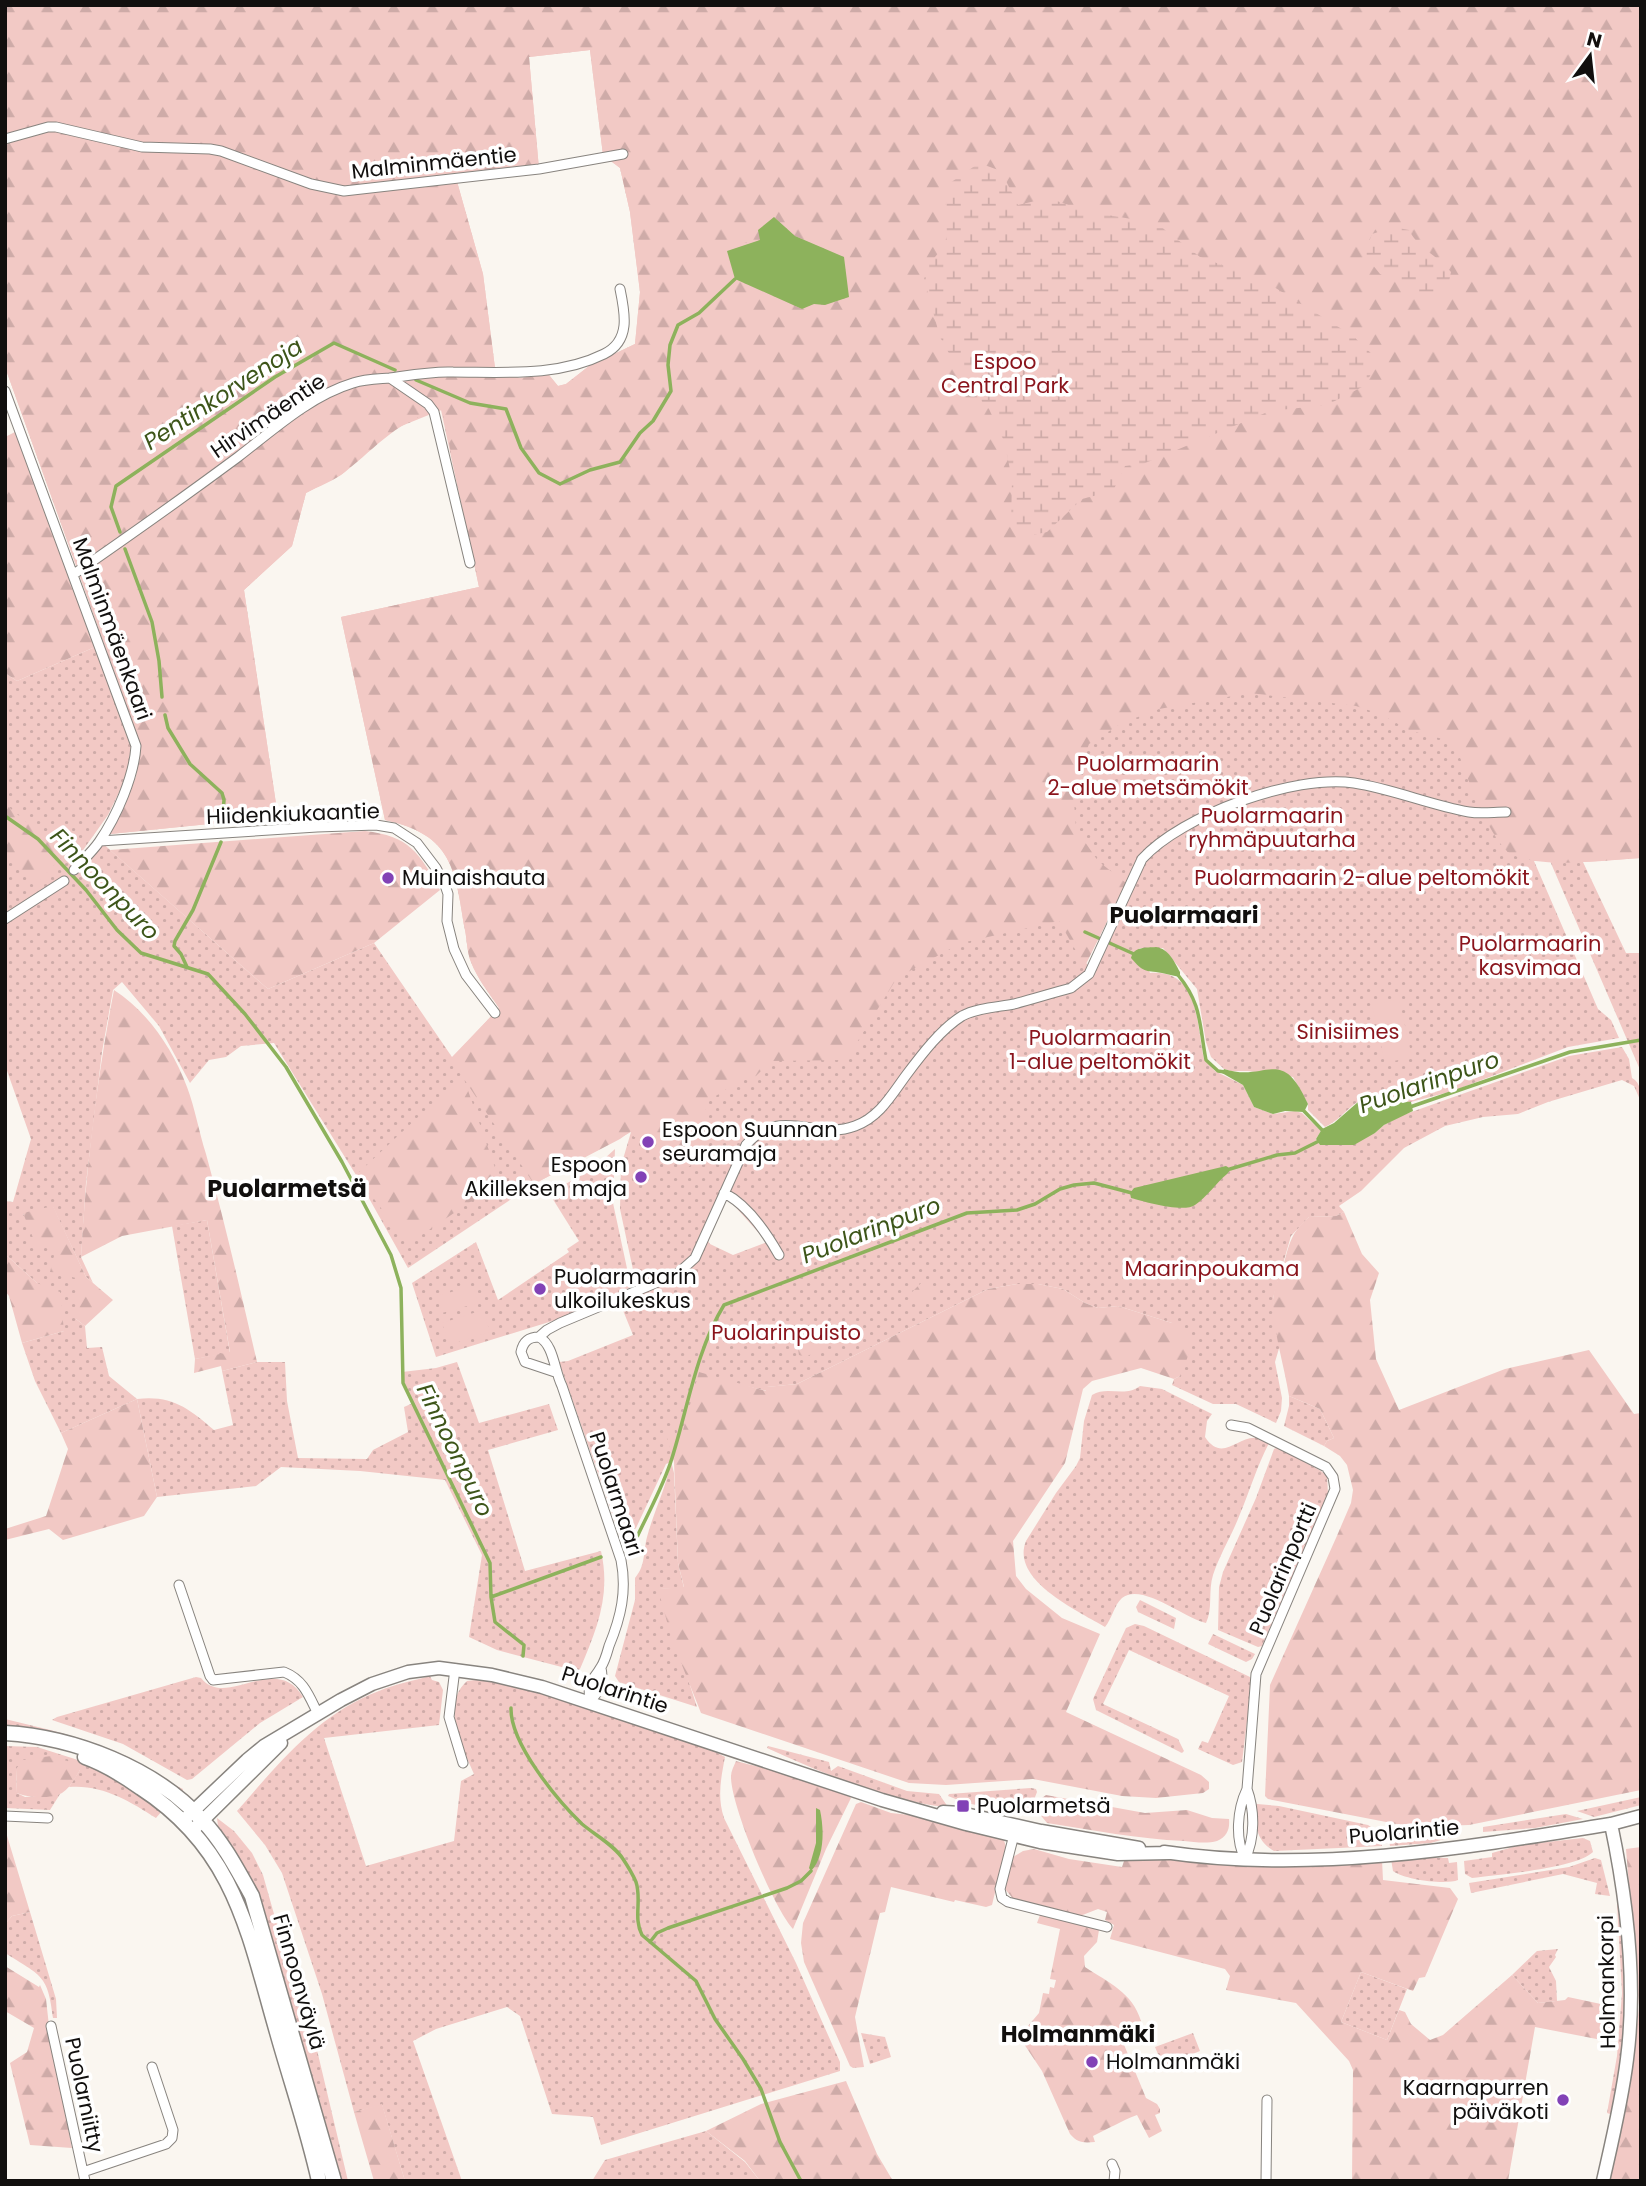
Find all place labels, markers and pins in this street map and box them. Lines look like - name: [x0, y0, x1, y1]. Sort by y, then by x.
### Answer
- place label: Muinaishauta: [402, 863, 545, 892]
- marker: Muinaishauta: [380, 870, 396, 886]
- place label: Espoon Suunnan seuramaja: [662, 1115, 838, 1168]
- marker: Espoon Suunnan seuramaja: [640, 1134, 656, 1150]
- place label: Espoon Akilleksen maja: [464, 1150, 627, 1203]
- marker: Espoon Akilleksen maja: [633, 1169, 649, 1185]
- place label: Puolarmaarin ulkoilukeskus: [554, 1262, 697, 1315]
- marker: Puolarmaarin ulkoilukeskus: [532, 1281, 548, 1297]
- place label: Puolarmetsä: [977, 1791, 1111, 1820]
- marker: Puolarmetsä: [955, 1798, 971, 1814]
- place label: Holmanmäki: [1106, 2047, 1240, 2076]
- marker: Holmanmäki: [1084, 2054, 1100, 2070]
- place label: Kaarnapurren päiväkoti: [1403, 2073, 1549, 2126]
- marker: Kaarnapurren päiväkoti: [1555, 2092, 1571, 2108]

